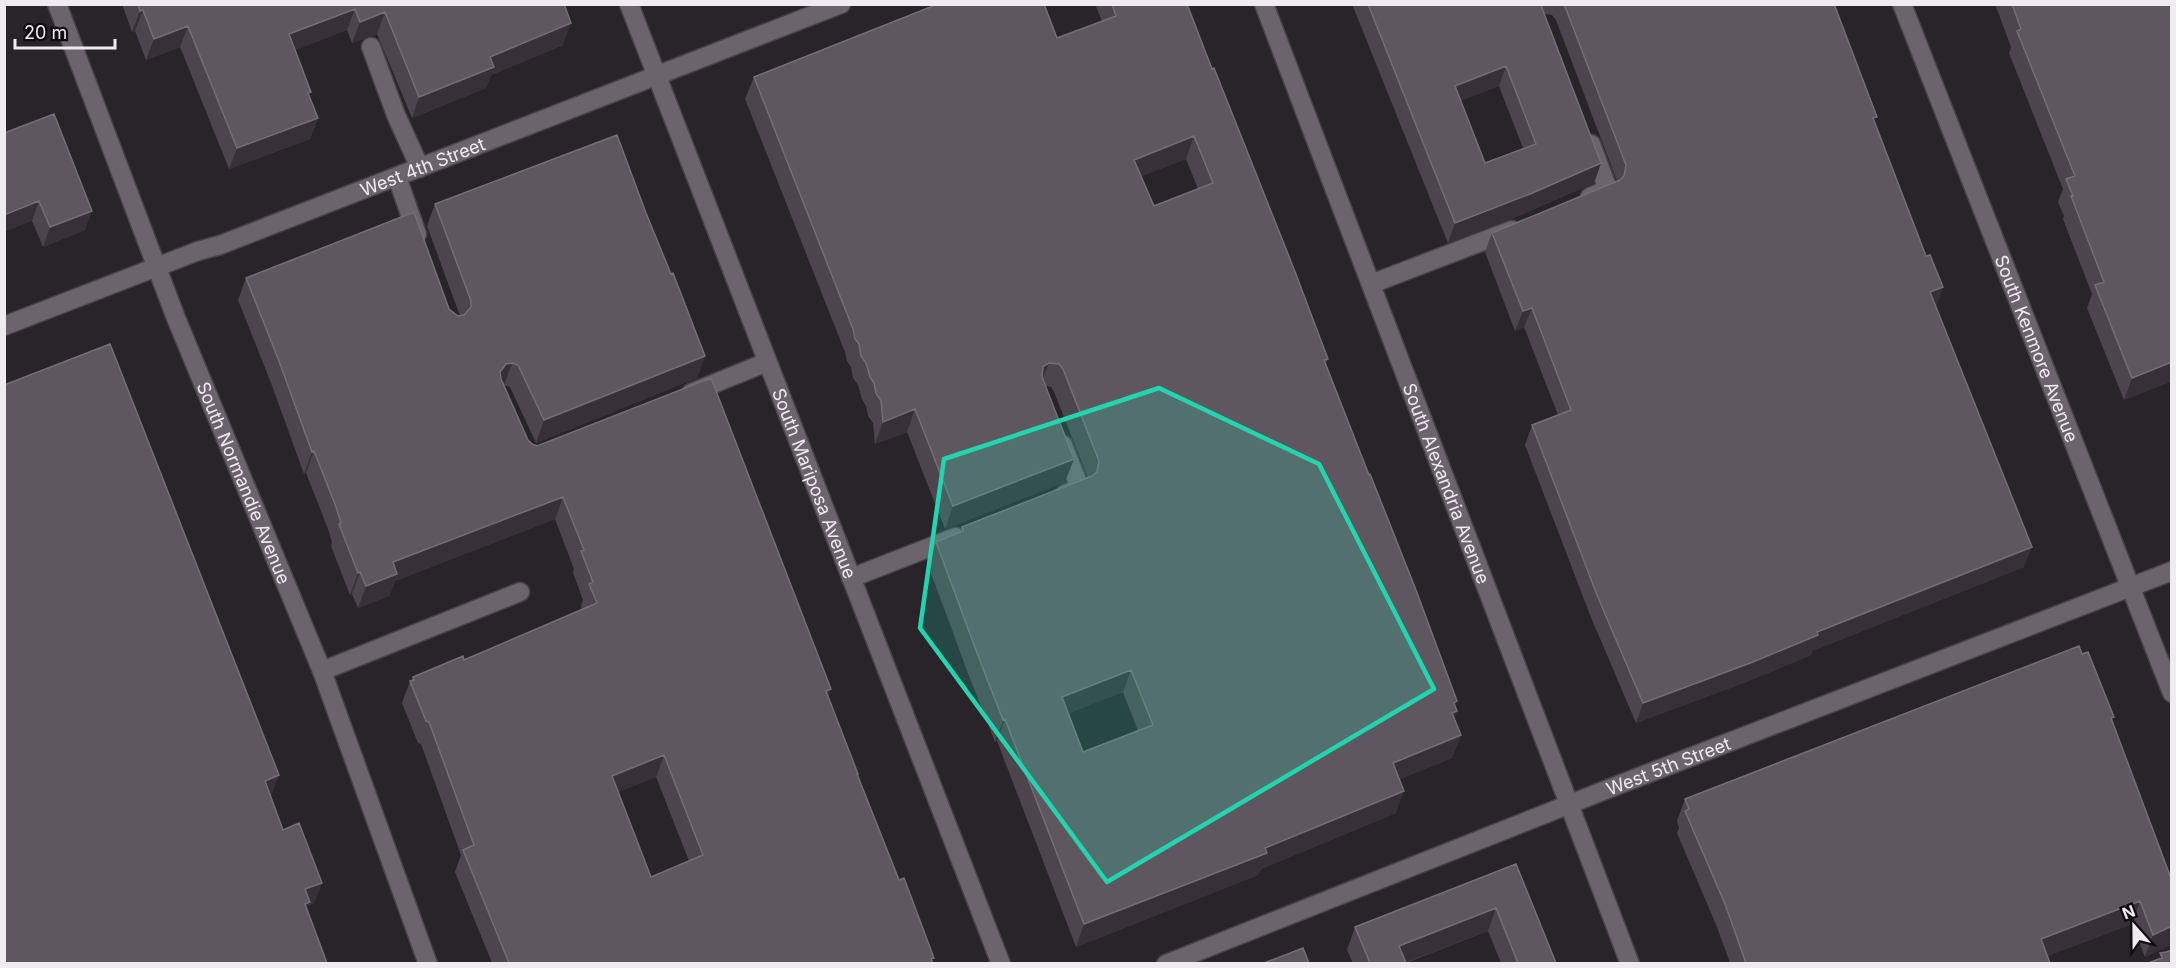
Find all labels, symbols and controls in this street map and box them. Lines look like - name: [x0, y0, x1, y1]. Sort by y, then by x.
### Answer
- scale bar: [15, 12, 116, 50]
- text: 20 m: [24, 22, 67, 43]
- street label: West 4th Street: [357, 133, 488, 200]
- street label: South Kenmore Avenue: [1991, 252, 2083, 445]
- street label: South Normandie Avenue: [193, 378, 295, 587]
- street label: South Alexandria Avenue: [1399, 380, 1494, 587]
- street label: South Mariposa Avenue: [768, 385, 861, 581]
- street label: West 5th Street: [1603, 732, 1733, 799]
- north arrow: [2104, 896, 2164, 956]
- text: N: [2119, 900, 2138, 924]

